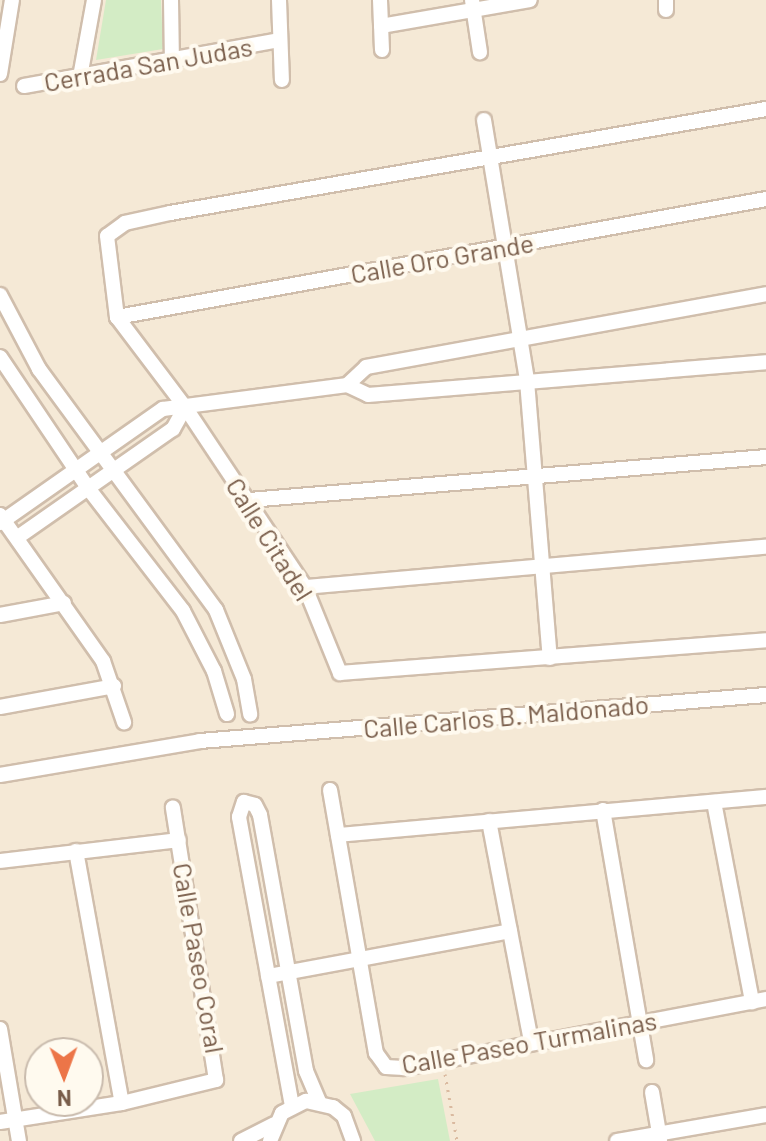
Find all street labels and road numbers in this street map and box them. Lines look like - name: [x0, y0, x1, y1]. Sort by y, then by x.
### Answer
- street label: Cerrada San Judas: [41, 30, 255, 98]
- street label: Calle Oro Grande: [348, 227, 536, 289]
- street label: Calle Citadel: [220, 472, 320, 606]
- street label: Calle Carlos B. Maldonado: [362, 688, 650, 744]
- street label: Calle Paseo Coral: [167, 860, 231, 1056]
- street label: Calle Paseo Turmalinas: [399, 1004, 659, 1080]

